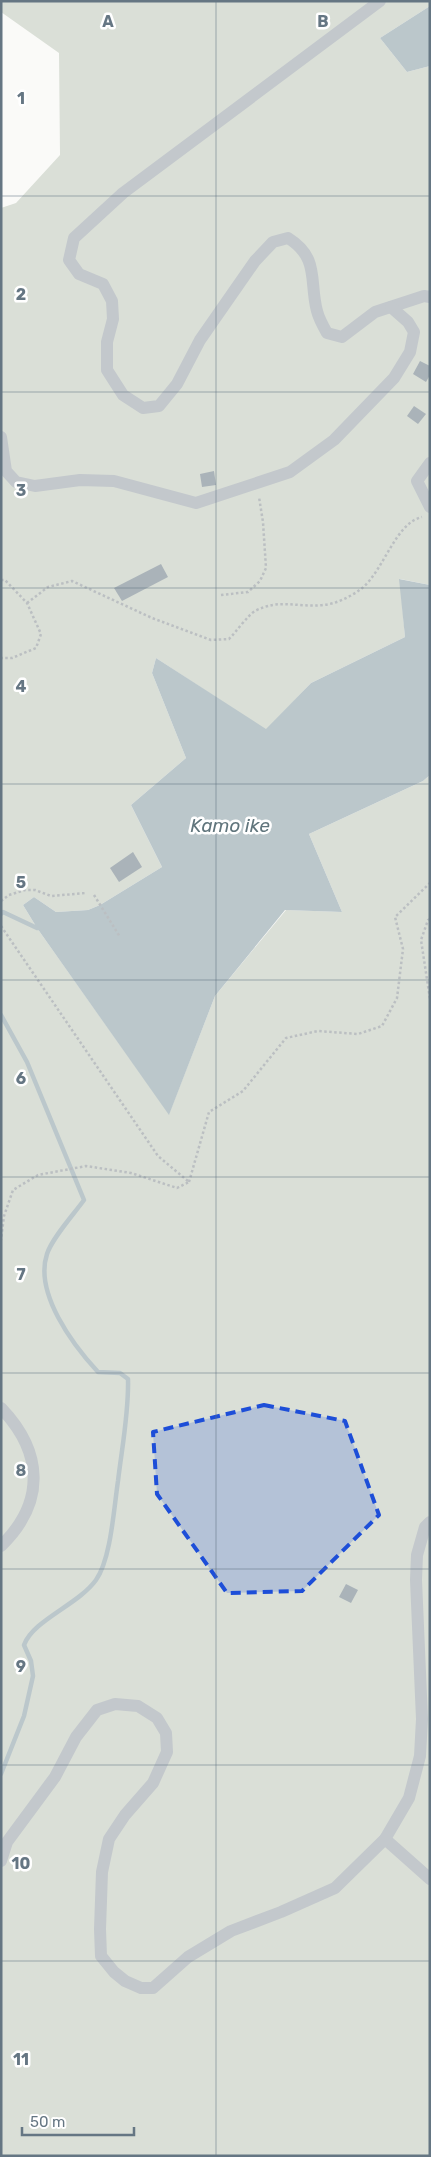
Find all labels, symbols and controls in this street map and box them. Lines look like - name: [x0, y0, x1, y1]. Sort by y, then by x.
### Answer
- text: A: [102, 12, 114, 31]
- text: B: [317, 12, 329, 31]
- text: 1: [17, 89, 25, 108]
- text: 2: [16, 285, 26, 304]
- text: 3: [16, 481, 26, 500]
- text: 4: [16, 677, 27, 696]
- water label: Kamo ike: [190, 814, 270, 837]
- text: 5: [16, 873, 26, 892]
- text: 6: [16, 1069, 26, 1088]
- text: 7: [16, 1265, 26, 1284]
- text: 8: [16, 1461, 27, 1480]
- text: 9: [16, 1657, 26, 1676]
- text: 10: [12, 1854, 31, 1873]
- text: 11: [13, 2050, 29, 2069]
- scale bar: [22, 2104, 135, 2136]
- text: 50 m: [30, 2113, 65, 2131]

